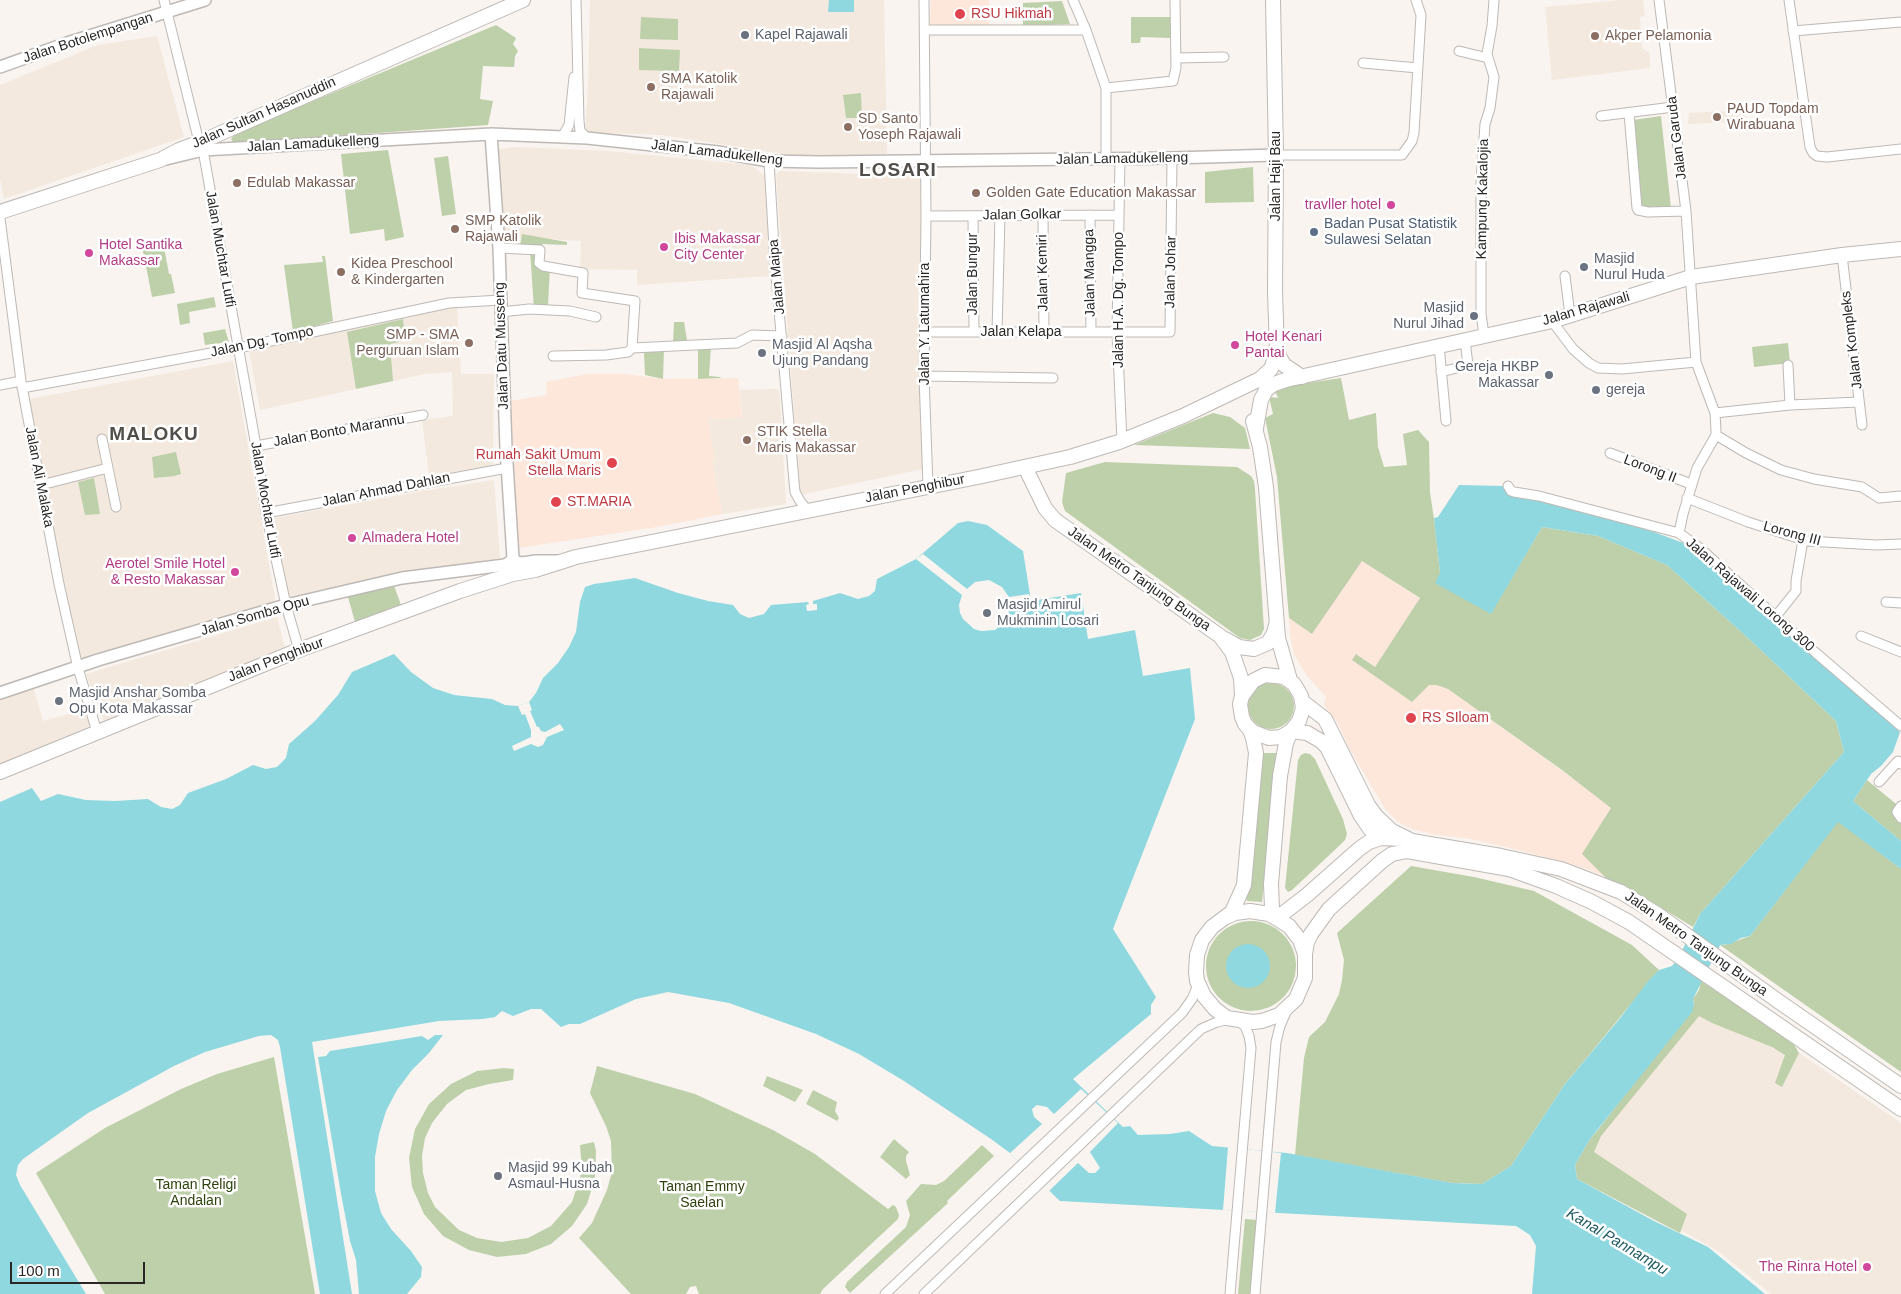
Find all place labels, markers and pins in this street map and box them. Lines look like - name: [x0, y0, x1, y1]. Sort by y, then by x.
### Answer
- place label: RSU Hikmah: [971, 6, 1052, 22]
- marker: RSU Hikmah: [953, 7, 967, 21]
- place label: Kapel Rajawali: [755, 27, 848, 43]
- place label: Akper Pelamonia: [1605, 28, 1712, 44]
- marker: Kapel Rajawali: [739, 29, 751, 41]
- marker: Akper Pelamonia: [1589, 30, 1601, 42]
- place label: SMA Katolik Rajawali: [661, 71, 737, 104]
- marker: SMA Katolik Rajawali: [645, 81, 657, 93]
- place label: PAUD Topdam Wirabuana: [1727, 101, 1819, 134]
- place label: SD Santo Yoseph Rajawali: [858, 111, 961, 144]
- marker: PAUD Topdam Wirabuana: [1711, 111, 1723, 123]
- marker: SD Santo Yoseph Rajawali: [842, 121, 854, 133]
- place label: Edulab Makassar: [247, 175, 355, 191]
- marker: Edulab Makassar: [231, 177, 243, 189]
- place label: Golden Gate Education Makassar: [986, 185, 1196, 201]
- marker: Golden Gate Education Makassar: [970, 187, 982, 199]
- place label: travller hotel: [1305, 197, 1381, 213]
- marker: travller hotel: [1385, 199, 1397, 211]
- place label: SMP Katolik Rajawali: [465, 213, 541, 246]
- place label: Badan Pusat Statistik Sulawesi Selatan: [1324, 216, 1457, 248]
- marker: SMP Katolik Rajawali: [449, 223, 461, 235]
- marker: Badan Pusat Statistik Sulawesi Selatan: [1308, 226, 1320, 238]
- place label: Ibis Makassar City Center: [674, 231, 760, 264]
- place label: Hotel Santika Makassar: [99, 237, 182, 270]
- marker: Ibis Makassar City Center: [658, 241, 670, 253]
- marker: Hotel Santika Makassar: [83, 247, 95, 259]
- place label: Masjid Nurul Huda: [1594, 251, 1665, 284]
- place label: Kidea Preschool & Kindergarten: [351, 256, 453, 288]
- marker: Masjid Nurul Huda: [1578, 261, 1590, 273]
- marker: Kidea Preschool & Kindergarten: [335, 266, 347, 278]
- place label: Masjid Nurul Jihad: [1393, 300, 1464, 332]
- marker: Masjid Nurul Jihad: [1468, 310, 1480, 322]
- place label: SMP - SMA Perguruan Islam: [356, 327, 459, 360]
- place label: Hotel Kenari Pantai: [1245, 329, 1322, 362]
- marker: SMP - SMA Perguruan Islam: [463, 337, 475, 349]
- place label: Masjid Al Aqsha Ujung Pandang: [772, 337, 872, 370]
- marker: Hotel Kenari Pantai: [1229, 339, 1241, 351]
- marker: Masjid Al Aqsha Ujung Pandang: [756, 347, 768, 359]
- place label: Gereja HKBP Makassar: [1455, 359, 1539, 392]
- marker: Gereja HKBP Makassar: [1543, 369, 1555, 381]
- place label: gereja: [1606, 382, 1645, 398]
- marker: gereja: [1590, 384, 1602, 396]
- place label: STIK Stella Maris Makassar: [757, 424, 856, 457]
- marker: STIK Stella Maris Makassar: [741, 434, 753, 446]
- place label: Rumah Sakit Umum Stella Maris: [476, 447, 601, 480]
- marker: Rumah Sakit Umum Stella Maris: [605, 456, 619, 470]
- place label: ST.MARIA: [567, 494, 632, 510]
- marker: ST.MARIA: [549, 495, 563, 509]
- place label: Almadera Hotel: [362, 530, 458, 546]
- marker: Almadera Hotel: [346, 532, 358, 544]
- place label: Aerotel Smile Hotel & Resto Makassar: [105, 556, 225, 588]
- marker: Aerotel Smile Hotel & Resto Makassar: [229, 566, 241, 578]
- place label: Masjid Amirul Mukminin Losari: [997, 597, 1099, 630]
- marker: Masjid Amirul Mukminin Losari: [981, 607, 993, 619]
- place label: Masjid Anshar Somba Opu Kota Makassar: [69, 685, 206, 718]
- marker: Masjid Anshar Somba Opu Kota Makassar: [53, 695, 65, 707]
- place label: RS SIloam: [1422, 710, 1489, 726]
- marker: RS SIloam: [1404, 711, 1418, 725]
- place label: Masjid 99 Kubah Asmaul-Husna: [508, 1160, 612, 1192]
- marker: Masjid 99 Kubah Asmaul-Husna: [492, 1170, 504, 1182]
- place label: The Rinra Hotel: [1759, 1259, 1857, 1275]
- marker: The Rinra Hotel: [1861, 1261, 1873, 1273]

